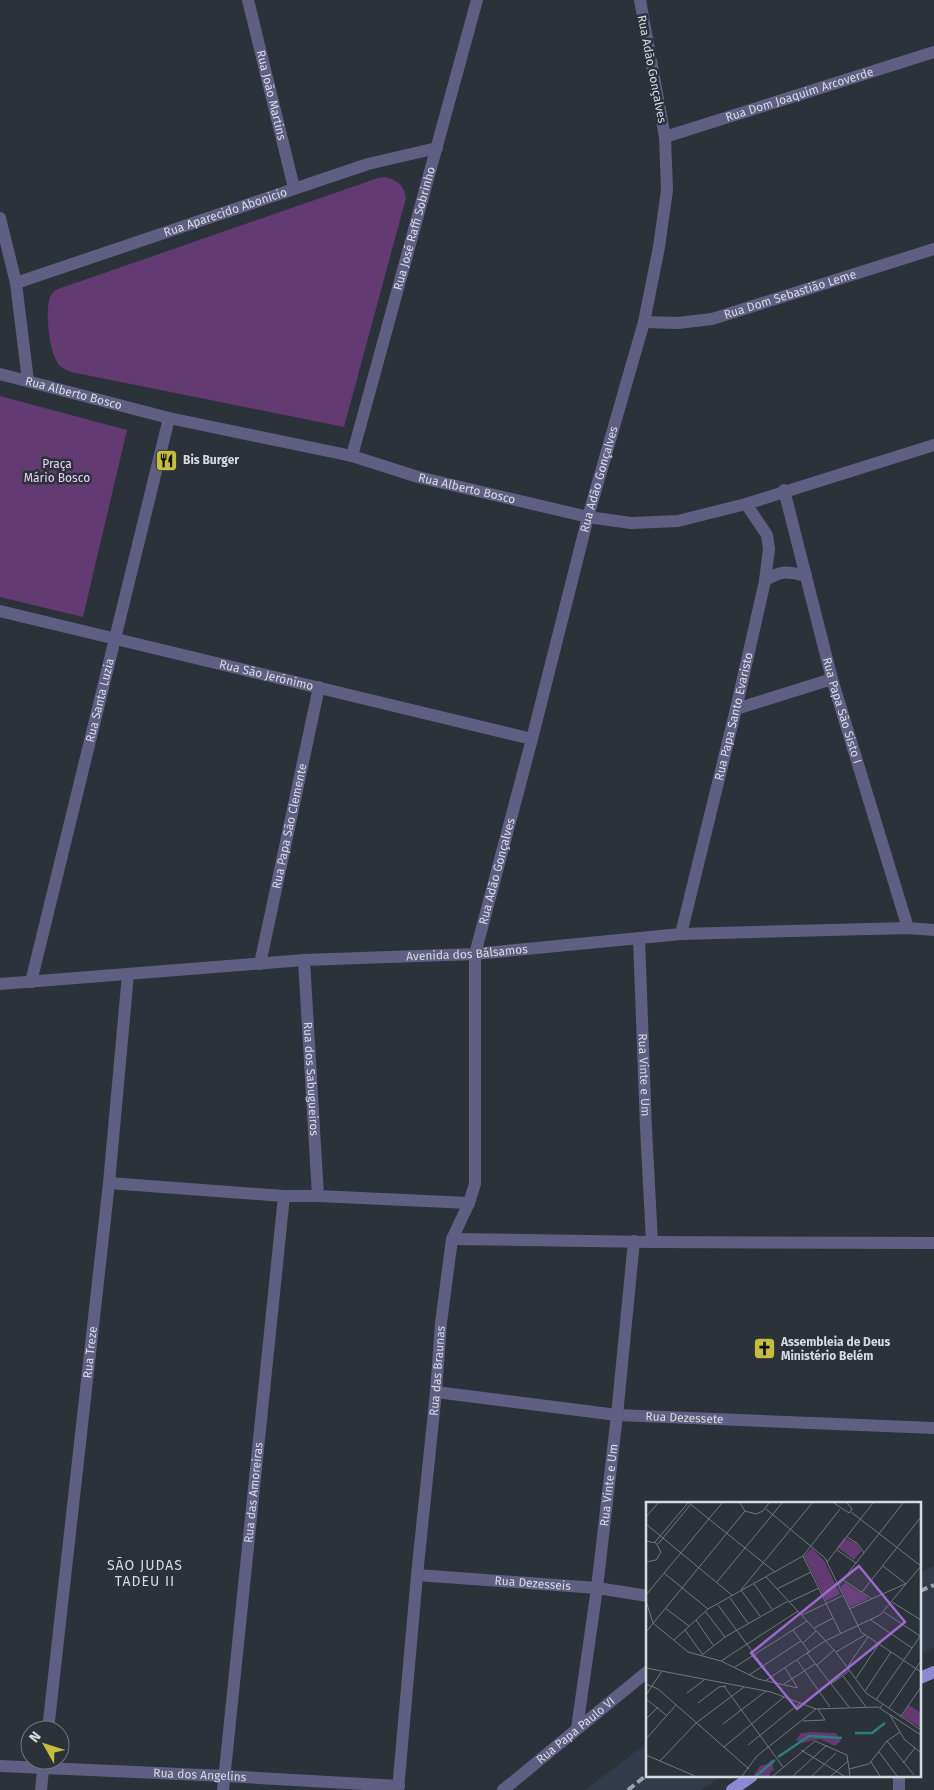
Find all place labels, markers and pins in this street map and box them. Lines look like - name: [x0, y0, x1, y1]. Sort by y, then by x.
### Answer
- restaurant icon: Bis Burger: [155, 448, 179, 472]
- place label: Bis Burger: [183, 453, 239, 467]
- place label: Assembleia de Deus Ministério Belém: [780, 1335, 890, 1363]
- church icon: Assembleia de Deus Ministério Belém: [753, 1337, 777, 1361]

